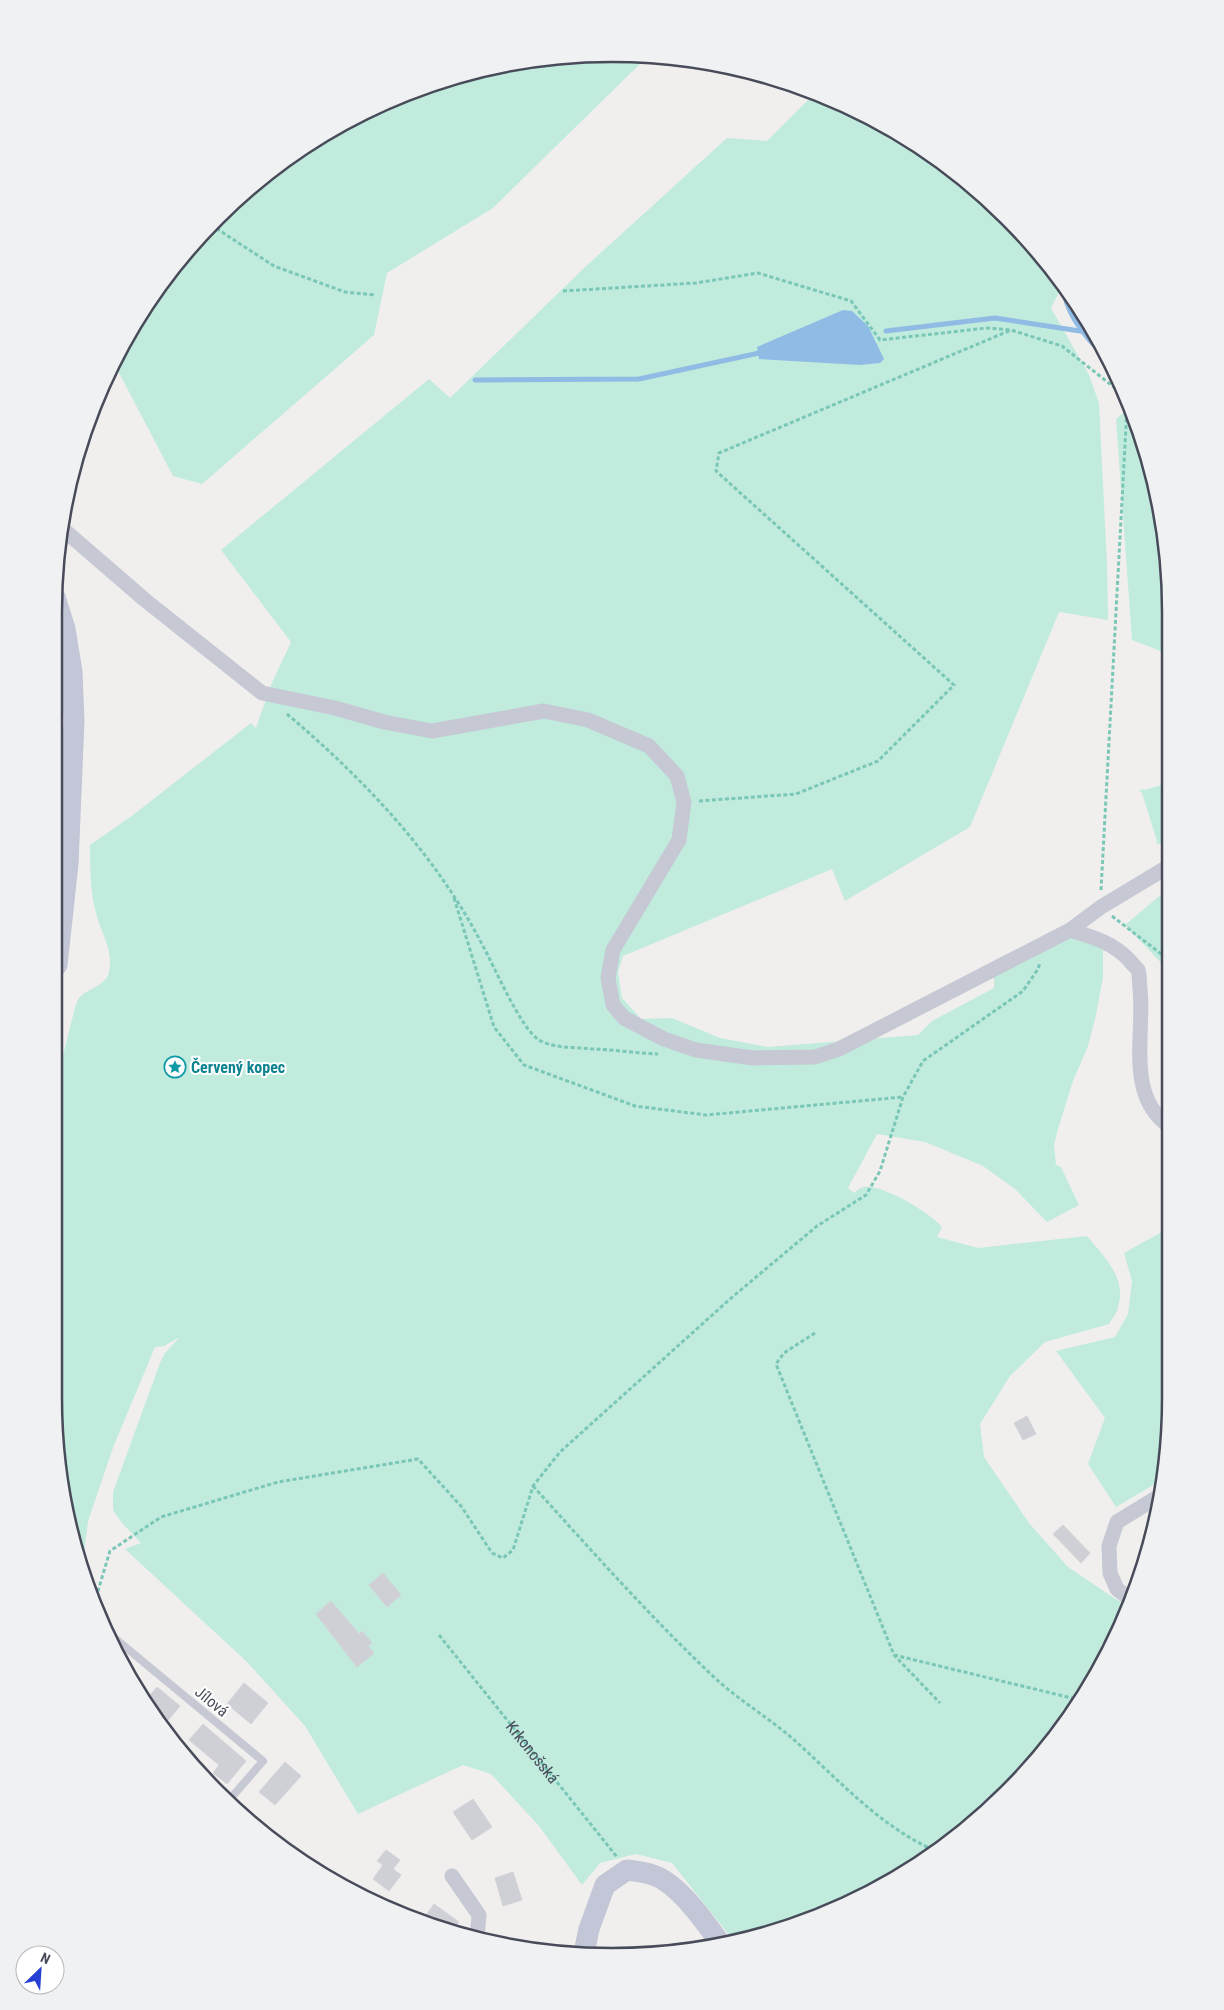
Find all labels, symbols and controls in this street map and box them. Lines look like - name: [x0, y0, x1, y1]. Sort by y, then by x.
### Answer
- place icon: Červený kopec: [163, 1055, 187, 1079]
- place label: Červený kopec: [191, 1057, 285, 1077]
- street label: Jílová: [191, 1682, 232, 1721]
- street label: Krkonošská: [502, 1717, 563, 1787]
- north arrow: [15, 1945, 65, 1995]
- text: N: [38, 1949, 53, 1967]

